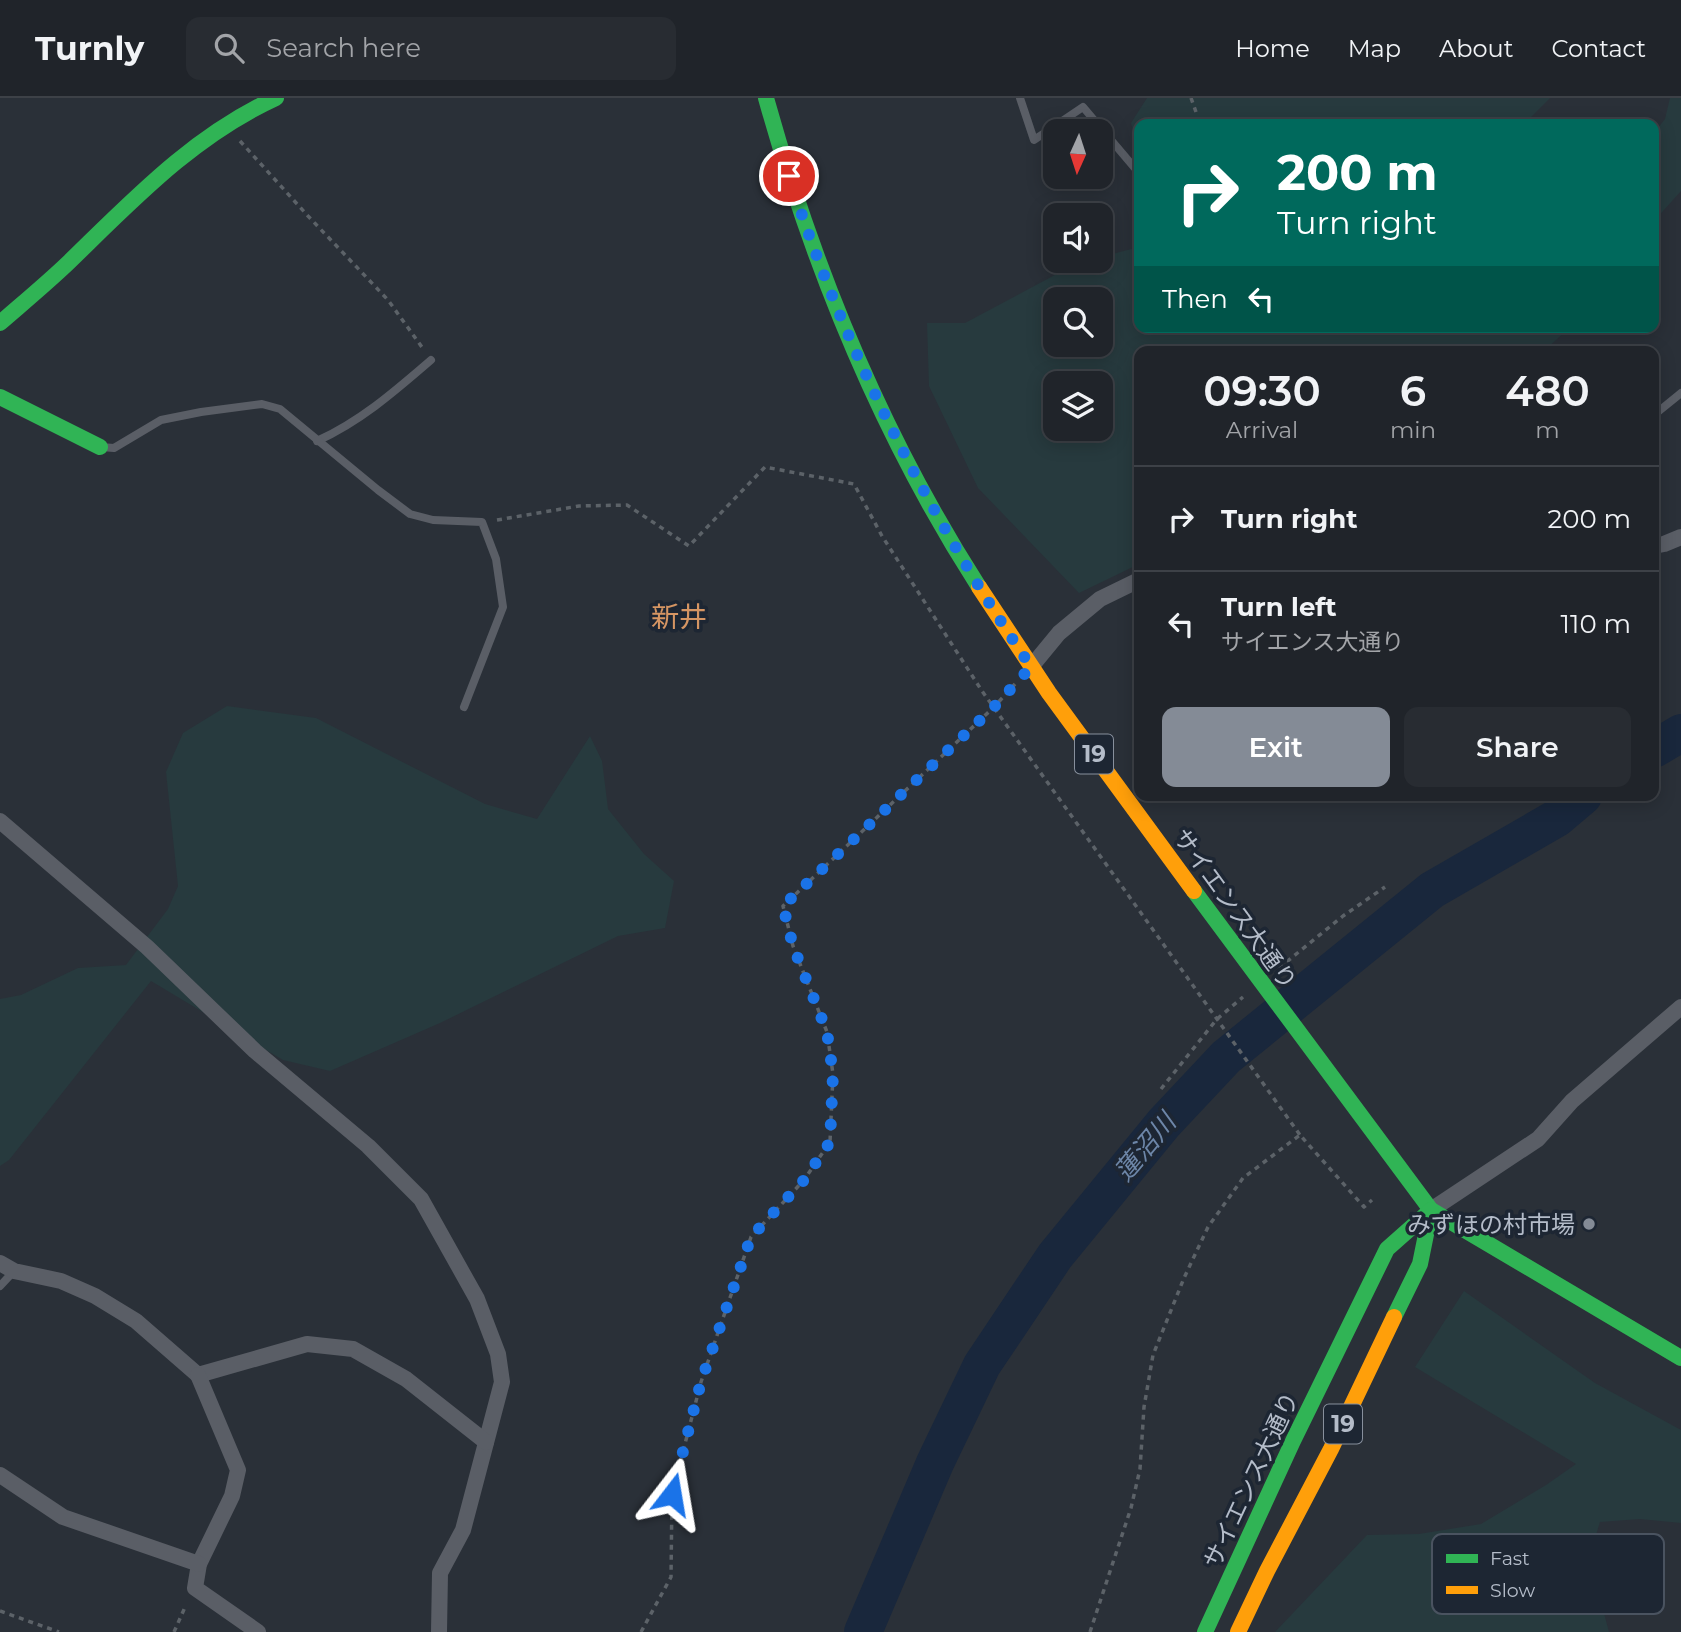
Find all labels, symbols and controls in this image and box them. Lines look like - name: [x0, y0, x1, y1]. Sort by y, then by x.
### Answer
- search box: [186, 17, 676, 80]
- text: Turnly: [35, 28, 144, 68]
- icon: search: [210, 29, 248, 67]
- text: Search here: [266, 32, 421, 64]
- text: Home: [1235, 34, 1310, 63]
- text: Map: [1348, 34, 1401, 63]
- text: About: [1439, 34, 1513, 63]
- text: Contact: [1551, 34, 1646, 63]
- north arrow: [1043, 119, 1113, 189]
- map controls: [1043, 119, 1113, 441]
- text: 200 m: [1277, 143, 1438, 202]
- pin: [759, 146, 819, 206]
- icon: right: [1162, 147, 1253, 238]
- icon: arrive: [770, 157, 808, 195]
- button: sound: [1043, 203, 1113, 273]
- text: Turn right: [1277, 203, 1437, 242]
- icon: left: [1242, 280, 1280, 318]
- text: Then: [1162, 283, 1228, 315]
- button: search: [1043, 287, 1113, 357]
- text: 09:30: [1203, 365, 1321, 417]
- text: 6: [1400, 365, 1426, 417]
- text: 480: [1505, 365, 1590, 417]
- button: layers: [1043, 371, 1113, 441]
- text: Arrival: [1226, 416, 1298, 444]
- text: min: [1390, 416, 1436, 444]
- text: m: [1535, 416, 1560, 444]
- icon: right: [1162, 500, 1200, 538]
- text: Turn right: [1221, 503, 1357, 535]
- text: 200 m: [1547, 503, 1631, 535]
- text: Turn left: [1221, 591, 1337, 623]
- district label: 新井: [651, 600, 707, 634]
- icon: left: [1162, 605, 1200, 643]
- text: 110 m: [1561, 608, 1631, 640]
- text: サイエンス大通り: [1221, 628, 1404, 656]
- button: Exit: [1162, 707, 1390, 787]
- button: Share: [1404, 707, 1631, 787]
- road number: 19: [1075, 734, 1113, 774]
- street label: サイエンス大通り: [1167, 823, 1303, 995]
- water label: 蓮沼川: [1108, 1105, 1184, 1187]
- place label: みずほの村市場: [1407, 1210, 1575, 1239]
- marker: みずほの村市場: [1581, 1216, 1597, 1232]
- street label: サイエンス大通り: [1197, 1387, 1305, 1573]
- road number: 19: [1324, 1404, 1362, 1443]
- position arrow: [635, 1457, 709, 1531]
- legend: [1432, 1534, 1664, 1614]
- text: Fast: [1490, 1547, 1530, 1570]
- text: Slow: [1490, 1579, 1535, 1602]

